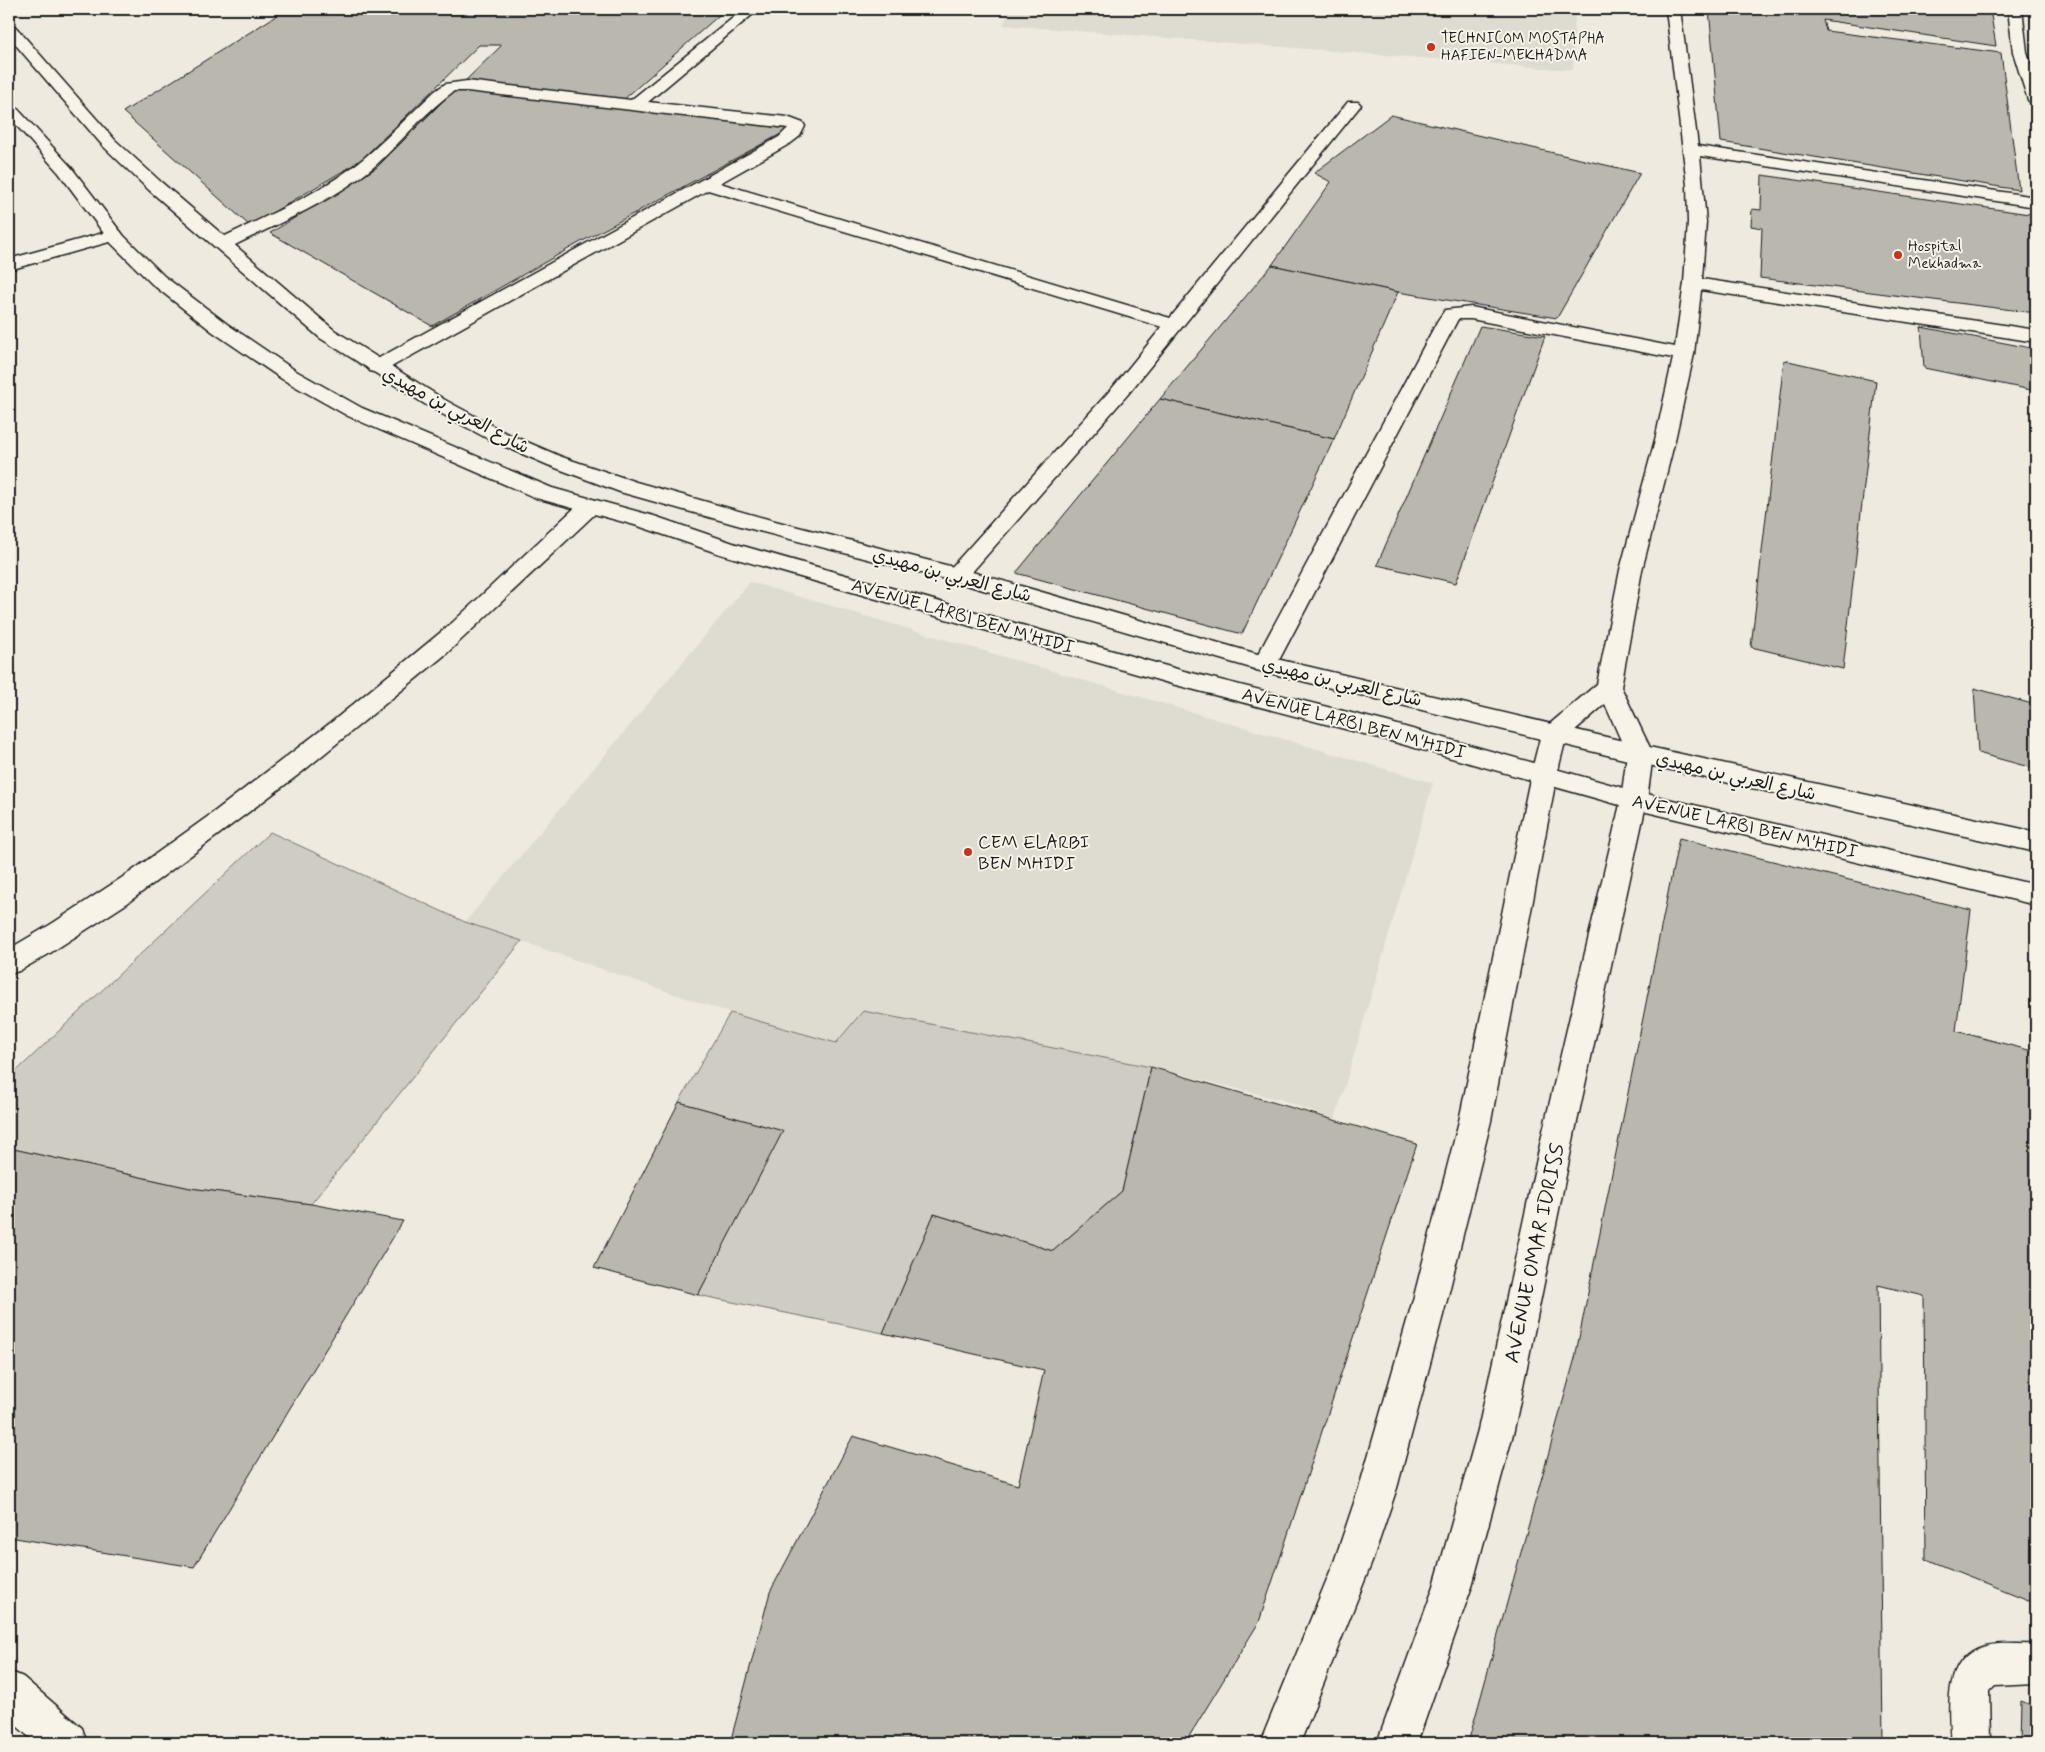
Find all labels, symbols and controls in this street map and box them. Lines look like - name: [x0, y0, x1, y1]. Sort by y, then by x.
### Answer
- place label: TECHNICOM MOSTAPHA HAFIEN-MEKHADMA: [1441, 29, 1605, 66]
- marker: TECHNICOM MOSTAPHA HAFIEN-MEKHADMA: [1425, 41, 1437, 53]
- place label: Hospital Mekhadma: [1908, 237, 1982, 274]
- marker: Hospital Mekhadma: [1892, 249, 1904, 261]
- street label: شارع العربي بن مهيدي: [376, 362, 533, 463]
- street label: شارع العربي بن مهيدي: [869, 543, 1034, 612]
- street label: AVENUE LARBI BEN M'HIDI: [848, 574, 1077, 660]
- street label: شارع العربي بن مهيدي: [1259, 653, 1424, 716]
- street label: AVENUE LARBI BEN M'HIDI: [1239, 682, 1468, 765]
- street label: شارع العربي بن مهيدي: [1653, 747, 1818, 810]
- street label: AVENUE LARBI BEN M'HIDI: [1630, 789, 1860, 865]
- place label: CEM ELARBI BEN MHIDI: [978, 831, 1089, 876]
- marker: CEM ELARBI BEN MHIDI: [962, 846, 974, 858]
- street label: AVENUE OMAR IDRISS: [1498, 1141, 1572, 1366]

